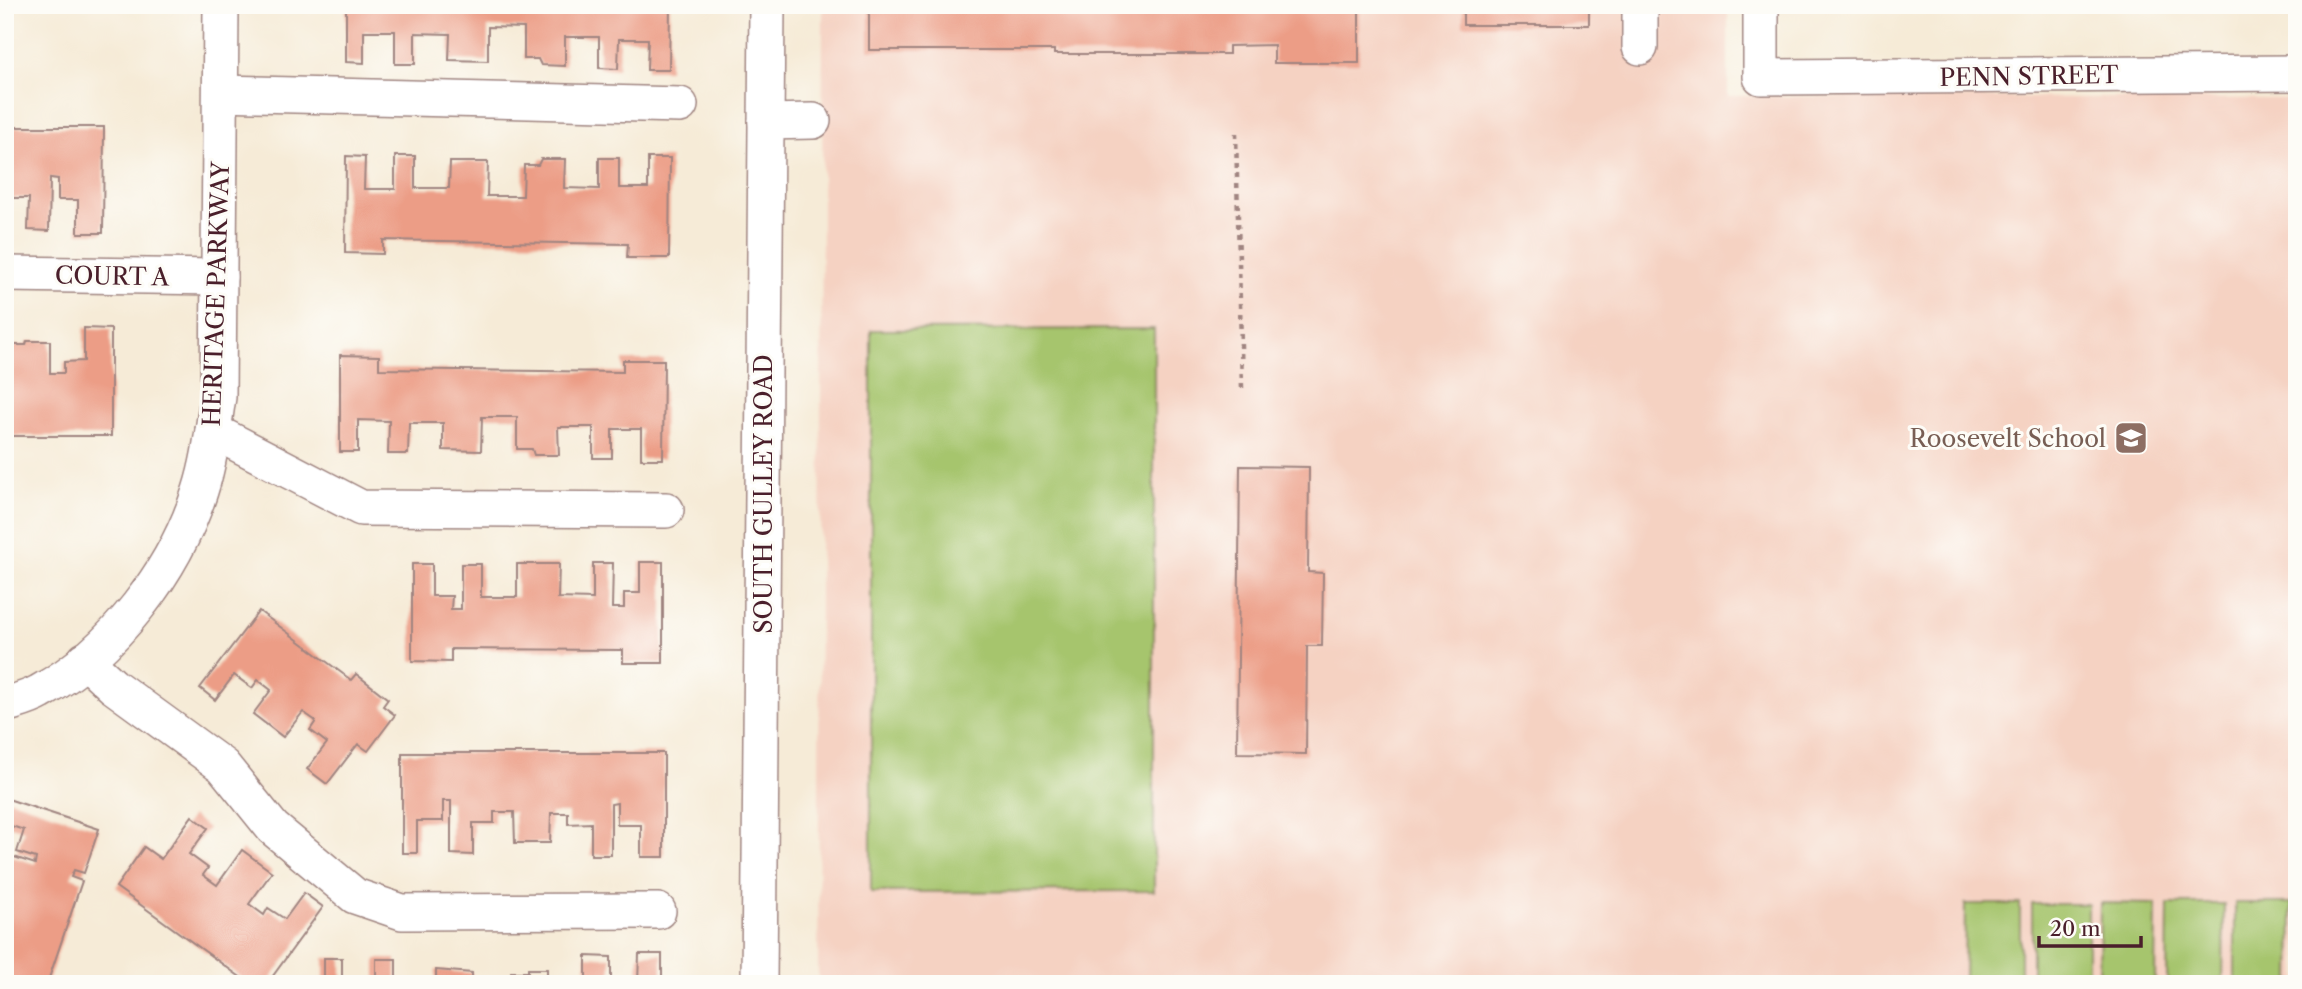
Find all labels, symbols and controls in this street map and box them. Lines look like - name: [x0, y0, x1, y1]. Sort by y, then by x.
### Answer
- street label: PENN STREET: [1939, 60, 2119, 92]
- street label: HERITAGE PARKWAY: [197, 160, 235, 427]
- street label: COURT A: [55, 261, 171, 292]
- street label: SOUTH GULLEY ROAD: [749, 354, 778, 634]
- school or university icon: Roosevelt School: [2112, 419, 2150, 457]
- place label: Roosevelt School: [1909, 424, 2106, 453]
- scale bar: [2039, 905, 2141, 949]
- text: 20 m: [2050, 916, 2101, 941]

